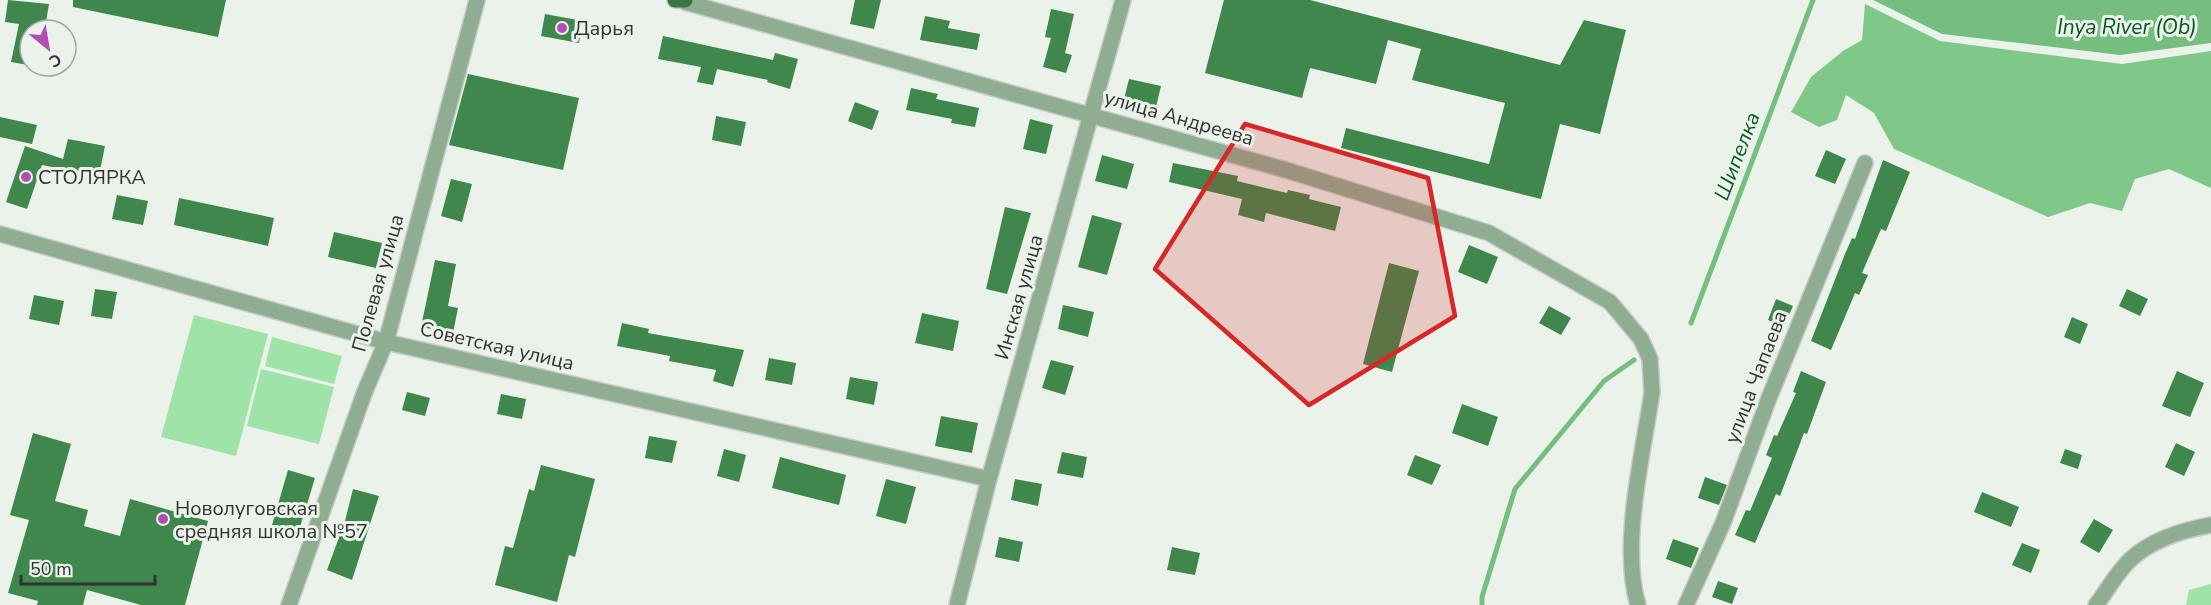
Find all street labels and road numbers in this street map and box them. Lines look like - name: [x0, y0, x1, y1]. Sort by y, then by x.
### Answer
- street label: улица Андреева: [1101, 84, 1257, 152]
- street label: Полевая улица: [345, 211, 411, 355]
- street label: Инская улица: [988, 231, 1050, 363]
- street label: улица Чапаева: [1718, 307, 1794, 447]
- street label: Советская улица: [417, 315, 577, 377]

